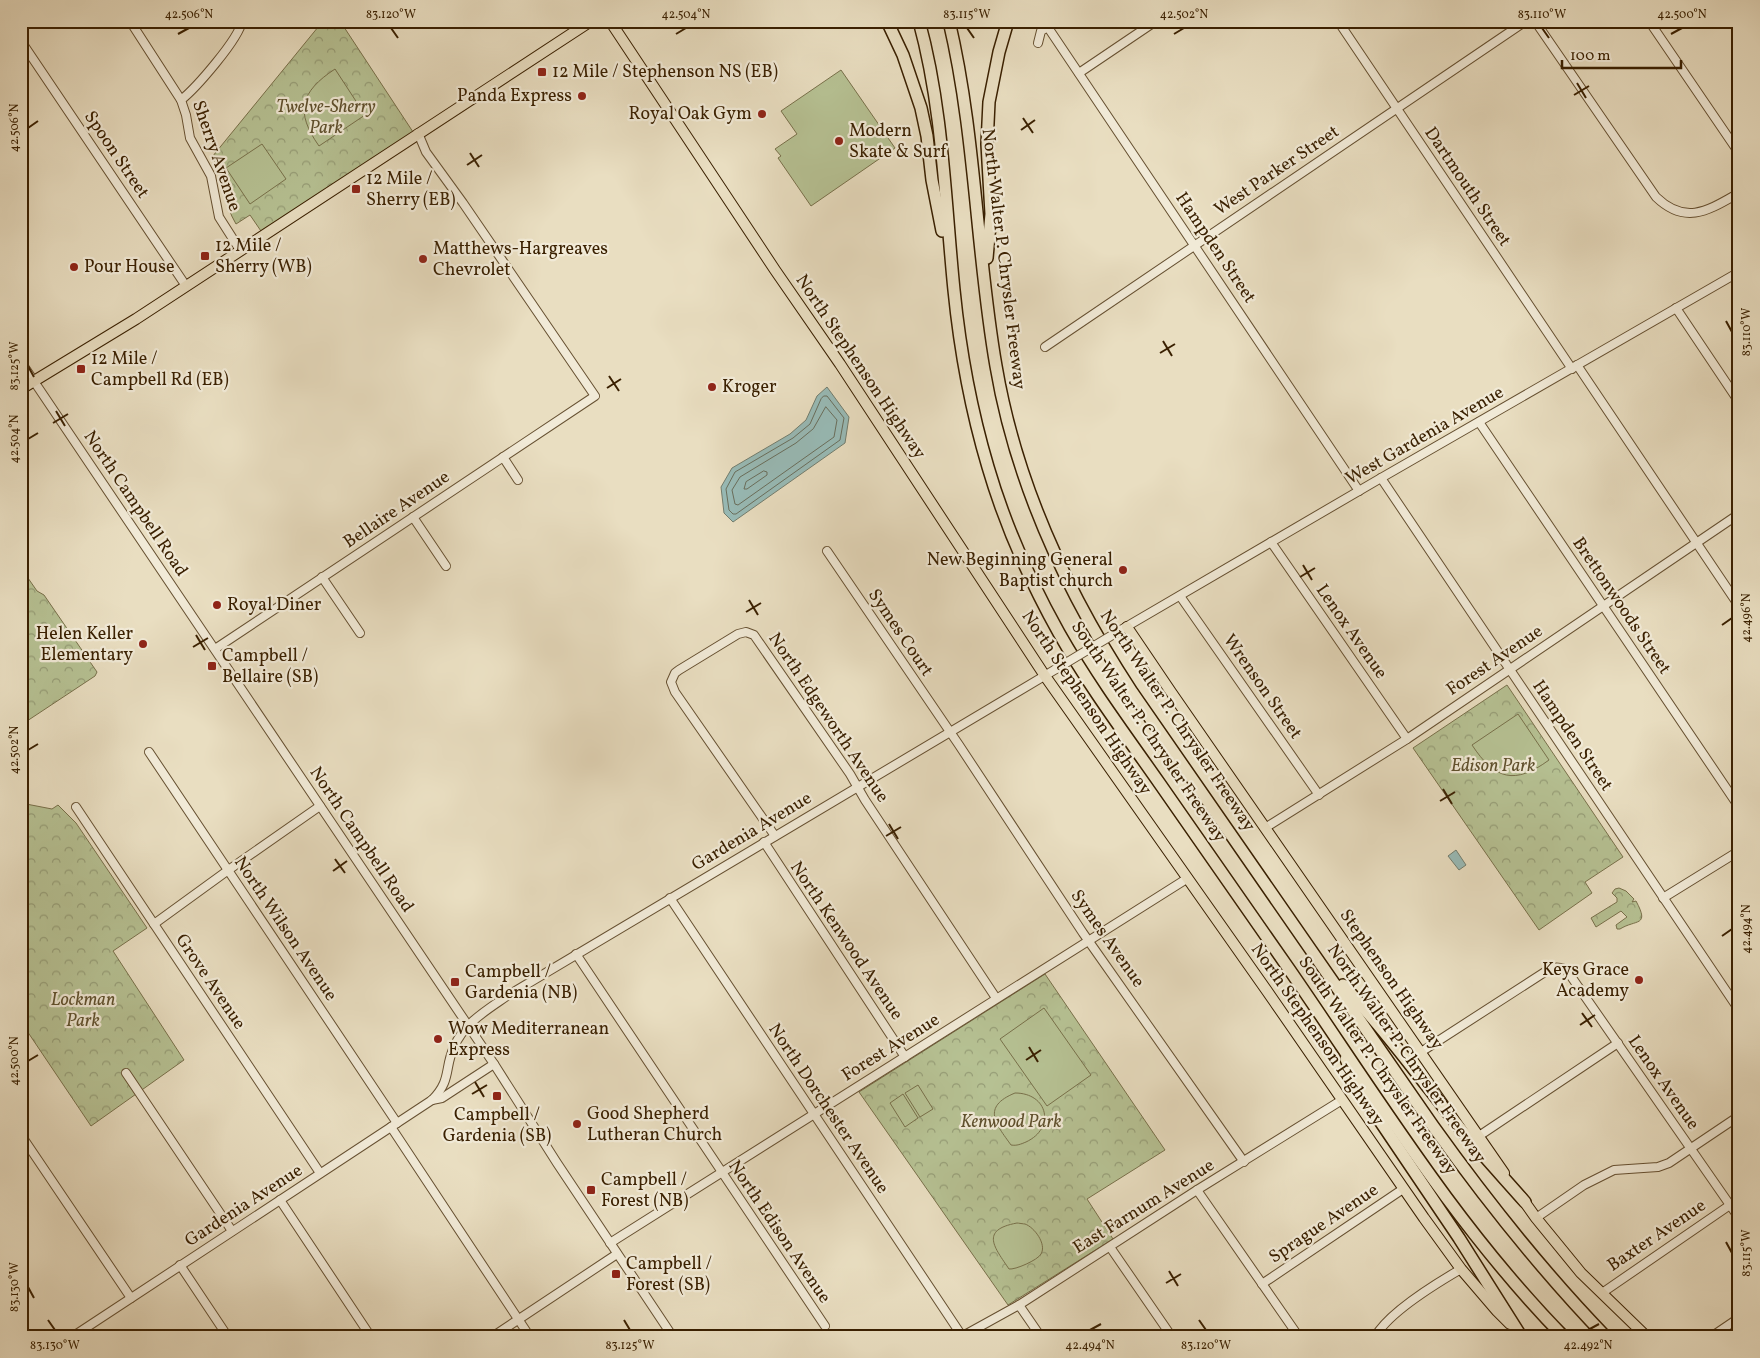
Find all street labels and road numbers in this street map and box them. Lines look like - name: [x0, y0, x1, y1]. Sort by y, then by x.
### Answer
- street label: Sherry Avenue: [185, 97, 247, 215]
- street label: Spoon Street: [77, 106, 155, 204]
- street label: West Parker Street: [1209, 120, 1345, 222]
- street label: Dartmouth Street: [1418, 122, 1516, 252]
- street label: North Walter P. Chrysler Freeway: [975, 127, 1031, 391]
- street label: Hampden Street: [1169, 188, 1261, 308]
- street label: North Stephenson Highway: [789, 270, 931, 464]
- street label: West Gardenia Avenue: [1341, 380, 1509, 492]
- street label: North Campbell Road: [77, 426, 193, 582]
- street label: Bellaire Avenue: [339, 465, 455, 555]
- street label: Brettonwoods Street: [1566, 532, 1676, 680]
- street label: Lenox Avenue: [1309, 580, 1393, 684]
- street label: Symes Court: [861, 584, 939, 682]
- street label: North Walter P. Chrysler Freeway: [1093, 605, 1261, 837]
- street label: North Stephenson Highway: [1015, 606, 1157, 800]
- street label: South Walter P. Chrysler Freeway: [1064, 616, 1232, 848]
- street label: Forest Avenue: [1442, 620, 1548, 702]
- street label: North Edgeworth Avenue: [762, 628, 894, 808]
- street label: Wrenson Street: [1217, 630, 1307, 744]
- street label: Hampden Street: [1526, 676, 1618, 796]
- street label: North Campbell Road: [303, 762, 419, 918]
- street label: Gardenia Avenue: [687, 786, 817, 878]
- street label: North Wilson Avenue: [227, 852, 343, 1006]
- street label: North Kenwood Avenue: [783, 857, 909, 1025]
- street label: Symes Avenue: [1064, 885, 1150, 993]
- street label: Stephenson Highway: [1333, 905, 1449, 1056]
- street label: Grove Avenue: [169, 929, 251, 1035]
- street label: North Stephenson Highway: [1244, 939, 1390, 1132]
- street label: North Walter P. Chrysler Freeway: [1320, 939, 1492, 1169]
- street label: South Walter P. Chrysler Freeway: [1292, 952, 1462, 1181]
- street label: Forest Avenue: [837, 1008, 945, 1088]
- street label: North Dorchester Avenue: [762, 1019, 894, 1199]
- street label: Lenox Avenue: [1621, 1031, 1705, 1135]
- street label: East Farnum Avenue: [1069, 1153, 1219, 1261]
- street label: North Edison Avenue: [722, 1155, 836, 1309]
- street label: Gardenia Avenue: [180, 1158, 308, 1254]
- street label: Sprague Avenue: [1264, 1178, 1384, 1270]
- street label: Baxter Avenue: [1603, 1194, 1711, 1278]

